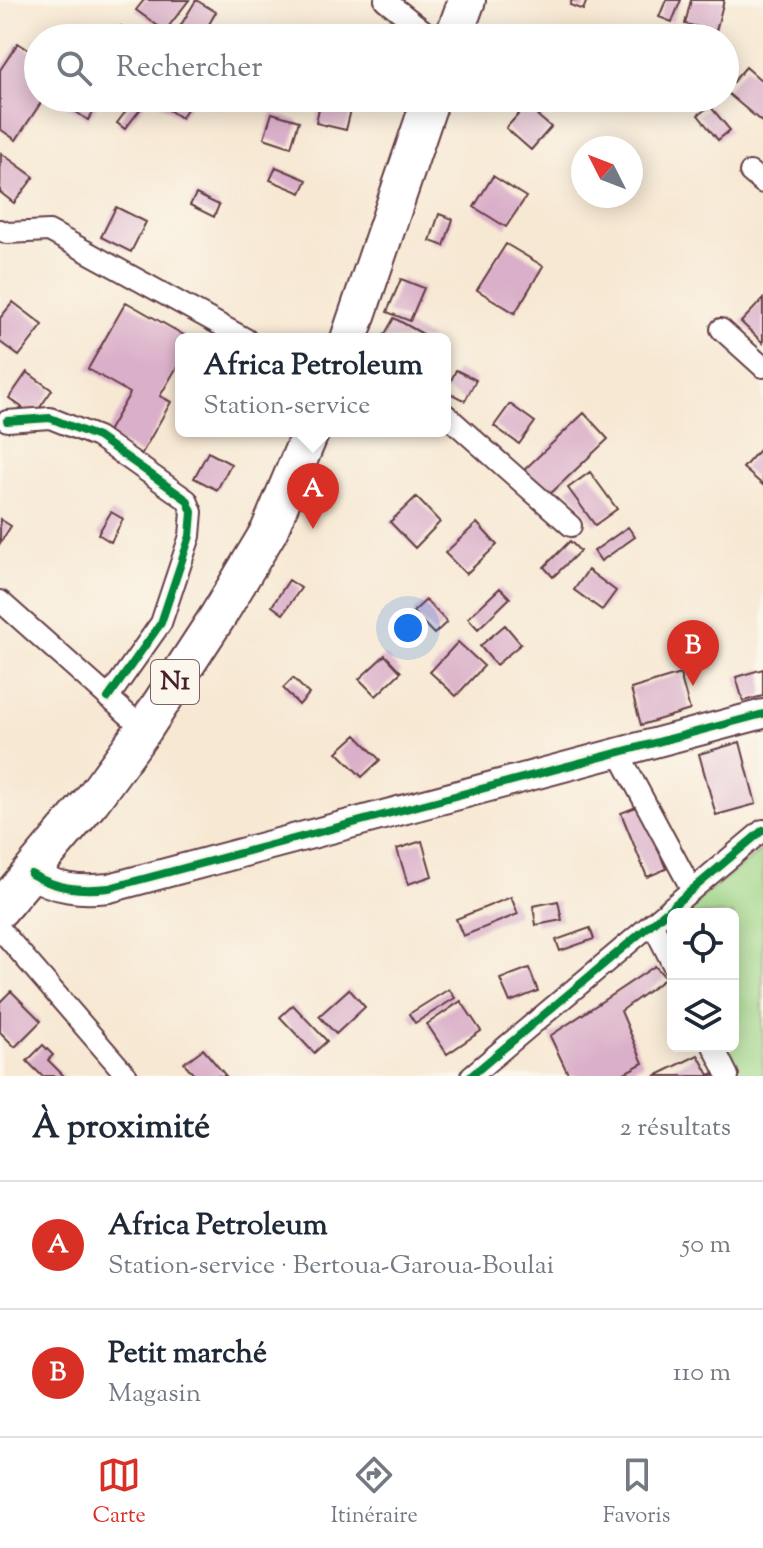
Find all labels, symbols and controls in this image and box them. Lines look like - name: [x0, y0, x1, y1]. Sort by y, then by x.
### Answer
- search box: [24, 24, 739, 112]
- icon: search: [52, 46, 96, 90]
- text: Rechercher: [116, 47, 263, 90]
- north arrow: [571, 136, 643, 208]
- popup: [175, 333, 451, 437]
- text: Africa Petroleum: [203, 345, 423, 388]
- text: Station-service: [203, 388, 370, 425]
- pin: A: [287, 463, 339, 529]
- your location: [388, 608, 428, 648]
- pin: B: [667, 620, 719, 686]
- road number: N1: [151, 660, 199, 704]
- map controls: [667, 908, 739, 1052]
- button: locate: [667, 908, 739, 980]
- button: layers: [667, 980, 739, 1052]
- text: À proximité: [32, 1104, 210, 1153]
- text: 2 résultats: [620, 1110, 731, 1147]
- text: Africa Petroleum: [108, 1205, 327, 1248]
- text: A: [47, 1227, 69, 1264]
- text: 50 m: [681, 1227, 731, 1264]
- text: Station-service · Bertoua-Garoua-Boulai: [108, 1248, 554, 1285]
- text: Petit marché: [108, 1333, 267, 1376]
- text: B: [50, 1355, 66, 1392]
- text: 110 m: [673, 1355, 731, 1392]
- text: Magasin: [108, 1376, 201, 1413]
- tab: Carte: [92, 1453, 146, 1533]
- tab: Itinéraire: [331, 1453, 418, 1533]
- tab: Favoris: [603, 1453, 670, 1533]

